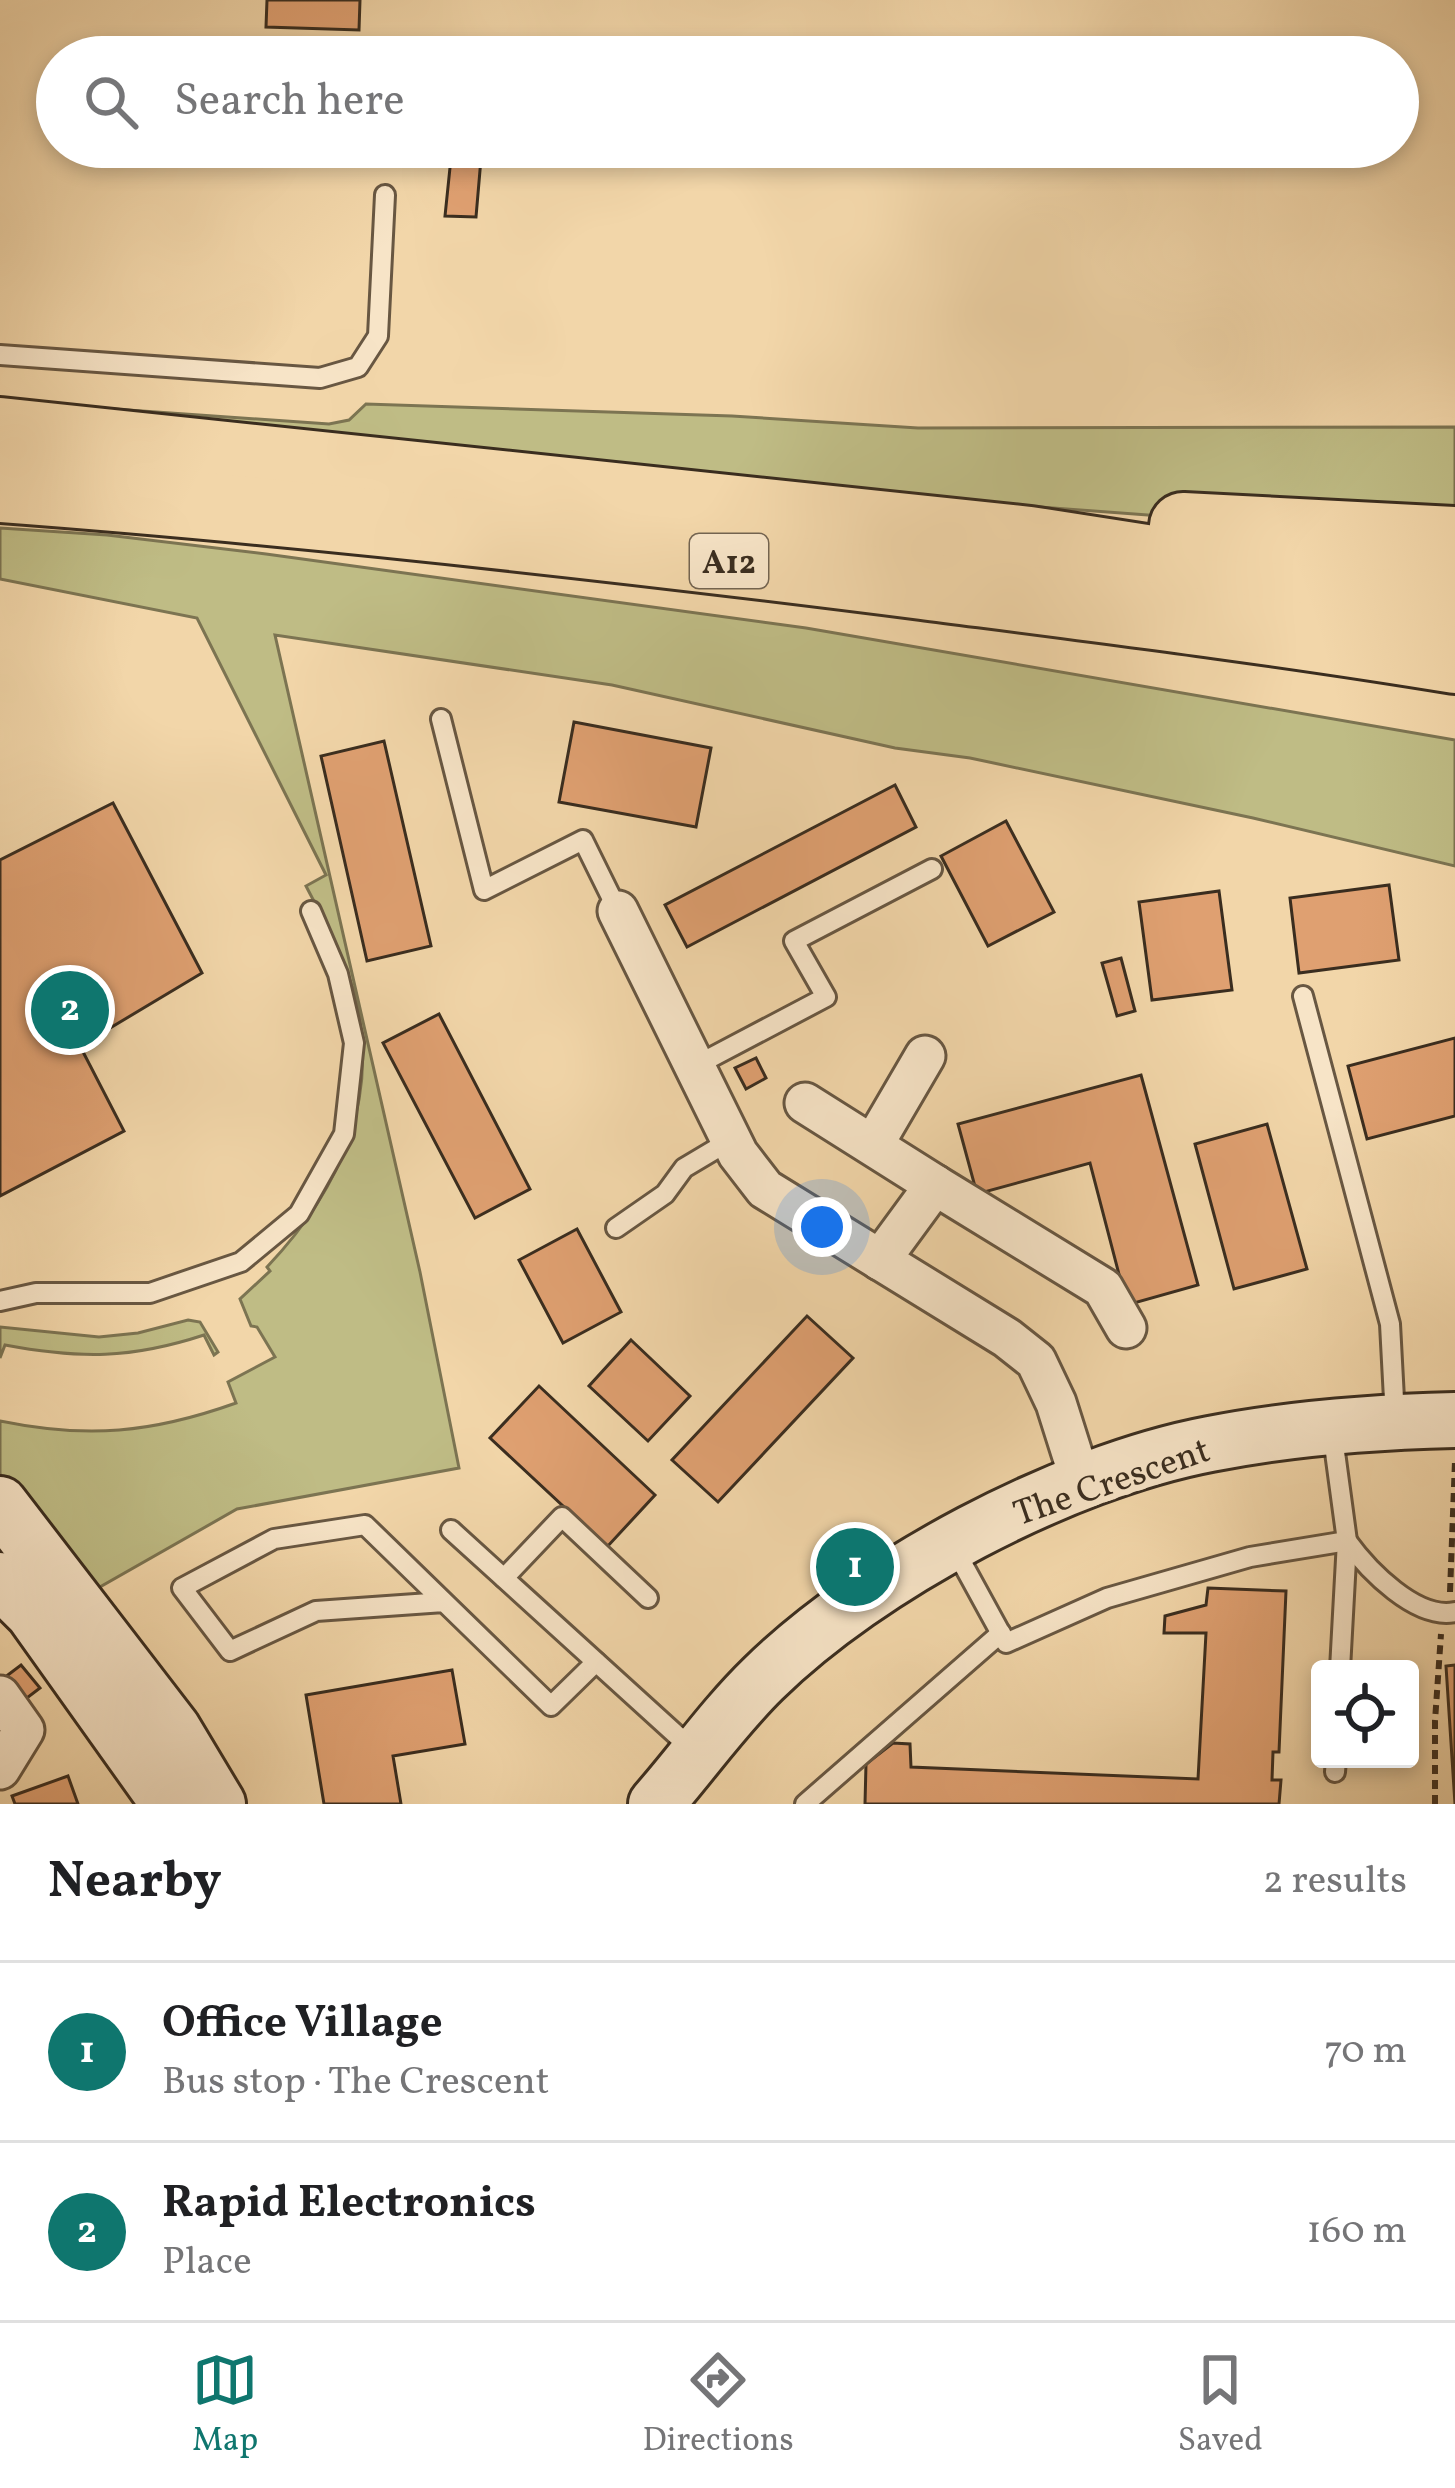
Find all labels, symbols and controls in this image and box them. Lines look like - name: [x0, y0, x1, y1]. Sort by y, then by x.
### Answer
- search box: [36, 36, 1419, 168]
- icon: search: [78, 69, 144, 135]
- text: Search here: [174, 71, 405, 134]
- road number: A12: [690, 534, 768, 588]
- pin: 2: [31, 965, 109, 1055]
- your location: [792, 1197, 852, 1257]
- street label: The Crescent: [1008, 1427, 1217, 1541]
- pin: 1: [816, 1522, 894, 1612]
- map controls: [1311, 1660, 1419, 1768]
- button: locate: [1311, 1660, 1419, 1768]
- text: Nearby: [48, 1847, 222, 1918]
- text: 2 results: [1263, 1855, 1407, 1909]
- text: Office Village: [162, 1993, 443, 2056]
- text: 1: [79, 2025, 95, 2079]
- text: 70 m: [1324, 2025, 1407, 2079]
- text: Bus stop · The Crescent: [162, 2056, 549, 2110]
- text: Rapid Electronics: [162, 2173, 536, 2236]
- text: 2: [77, 2205, 97, 2259]
- text: 160 m: [1306, 2205, 1407, 2259]
- text: Place: [162, 2236, 252, 2290]
- tab: Map: [192, 2347, 258, 2465]
- tab: Directions: [642, 2347, 794, 2465]
- tab: Saved: [1178, 2347, 1263, 2465]

